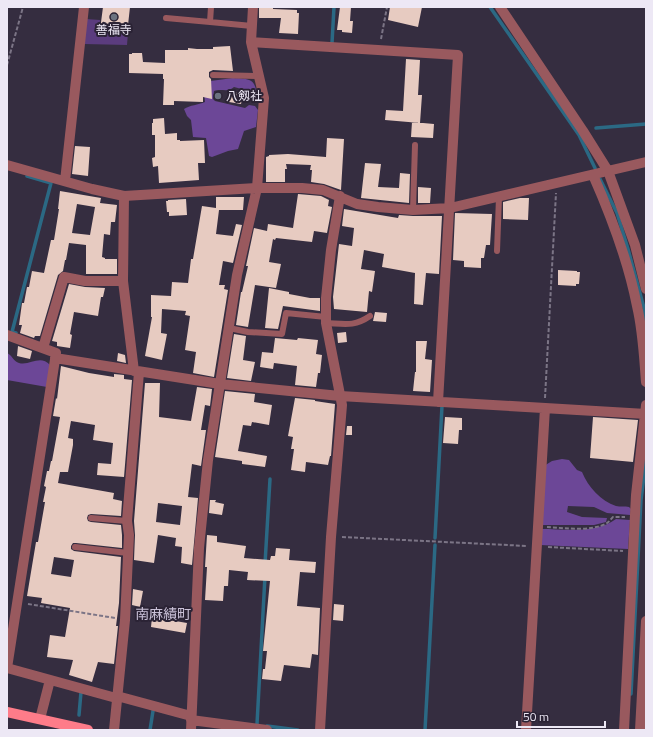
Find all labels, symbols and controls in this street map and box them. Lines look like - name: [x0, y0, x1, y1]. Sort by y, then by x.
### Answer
- marker: 善福寺: [109, 12, 119, 22]
- place label: 善福寺: [96, 20, 132, 39]
- place label: 八剱社: [226, 86, 262, 105]
- marker: 八剱社: [213, 91, 223, 101]
- district label: 南麻績町: [135, 603, 191, 624]
- scale bar: [517, 703, 605, 729]
- text: 50 m: [523, 707, 549, 726]

